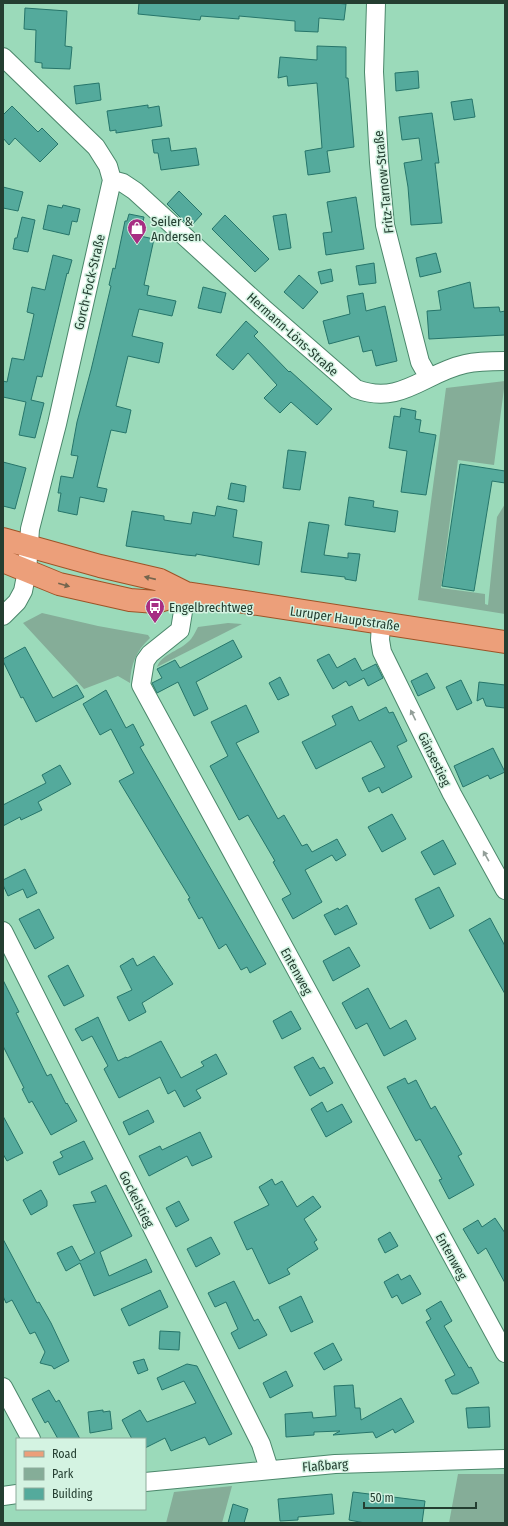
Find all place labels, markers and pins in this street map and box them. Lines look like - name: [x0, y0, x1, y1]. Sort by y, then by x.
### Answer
- place label: Seiler & Andersen: [151, 214, 201, 244]
- shop icon: Seiler & Andersen: [126, 217, 148, 245]
- bus stop icon: Engelbrechtweg: [144, 596, 166, 624]
- place label: Engelbrechtweg: [169, 600, 254, 615]

